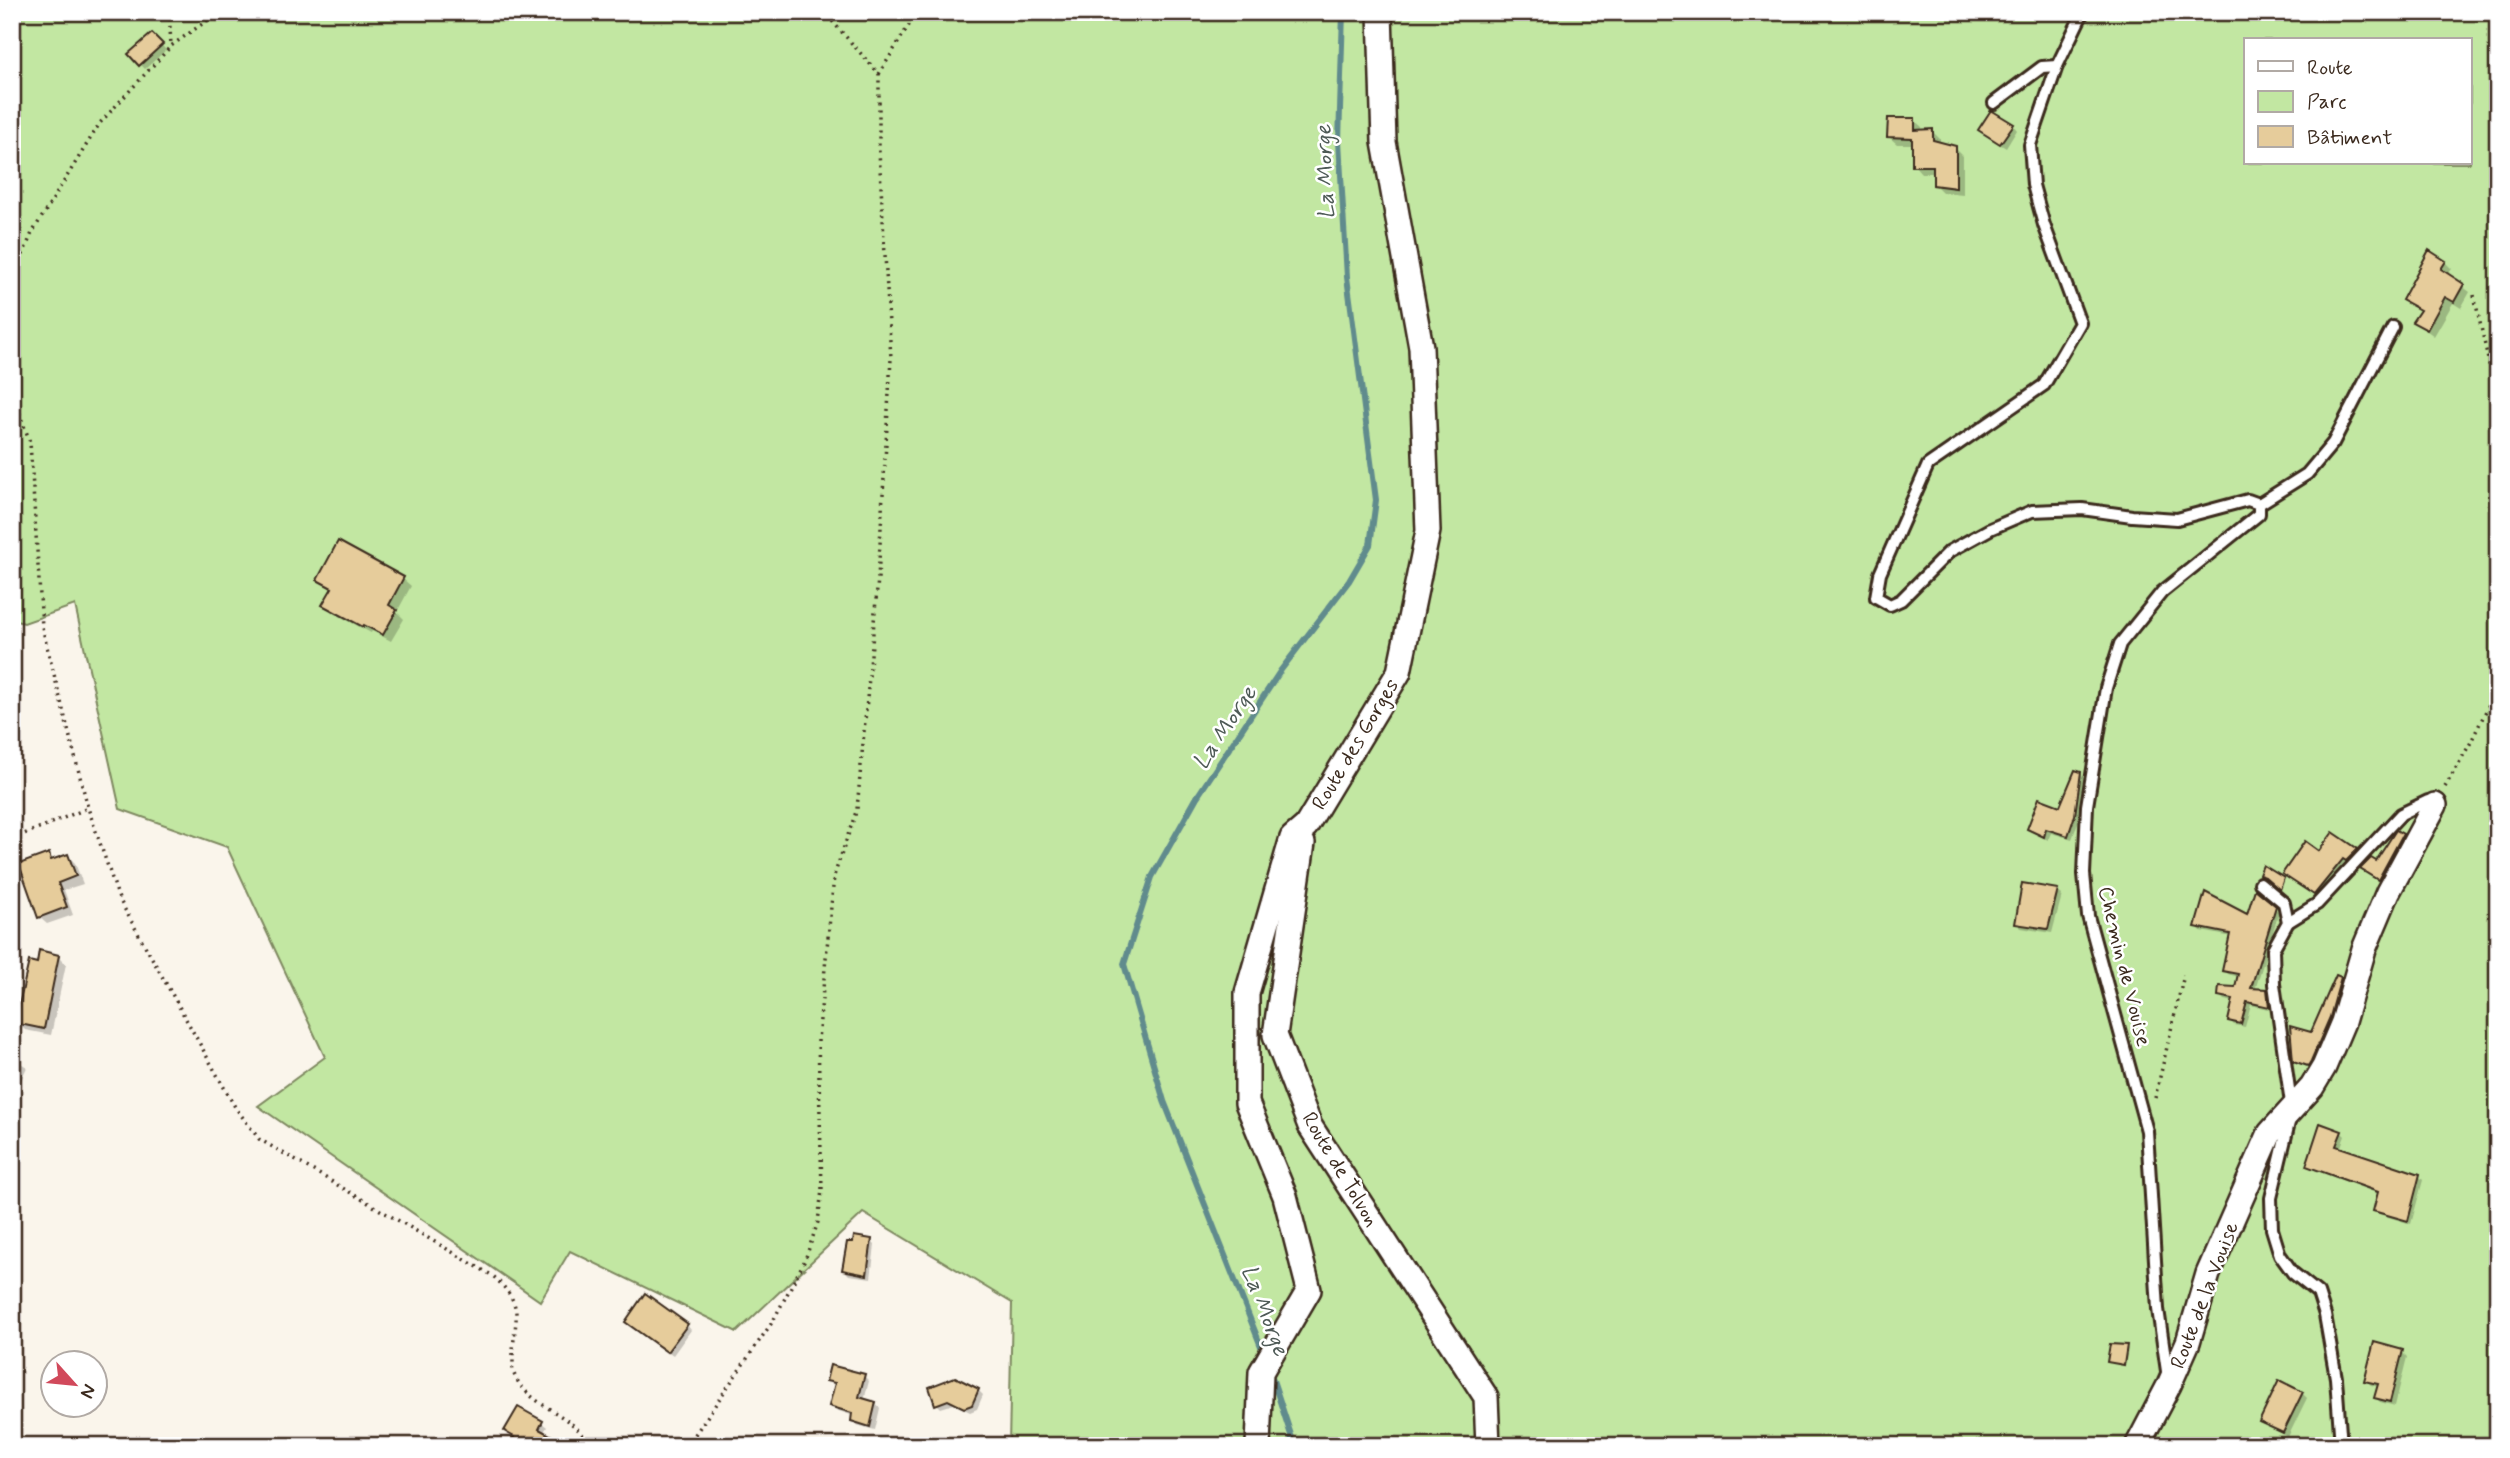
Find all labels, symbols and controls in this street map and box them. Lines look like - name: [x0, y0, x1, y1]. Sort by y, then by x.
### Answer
- legend: [2244, 38, 2472, 164]
- text: Route: [2307, 54, 2353, 82]
- text: Parc: [2307, 88, 2347, 116]
- water label: La Morge: [1309, 124, 1343, 220]
- text: Bâtiment: [2307, 124, 2392, 152]
- street label: Route des Gorges: [1306, 674, 1406, 815]
- water label: La Morge: [1187, 680, 1265, 776]
- street label: Chemin de Vouise: [2091, 883, 2157, 1049]
- street label: Route de Tolvon: [1295, 1107, 1385, 1232]
- street label: Route de la Vouise: [2164, 1218, 2246, 1373]
- water label: La Morge: [1233, 1261, 1295, 1360]
- north arrow: [38, 1350, 108, 1420]
- text: N: [74, 1380, 102, 1402]

